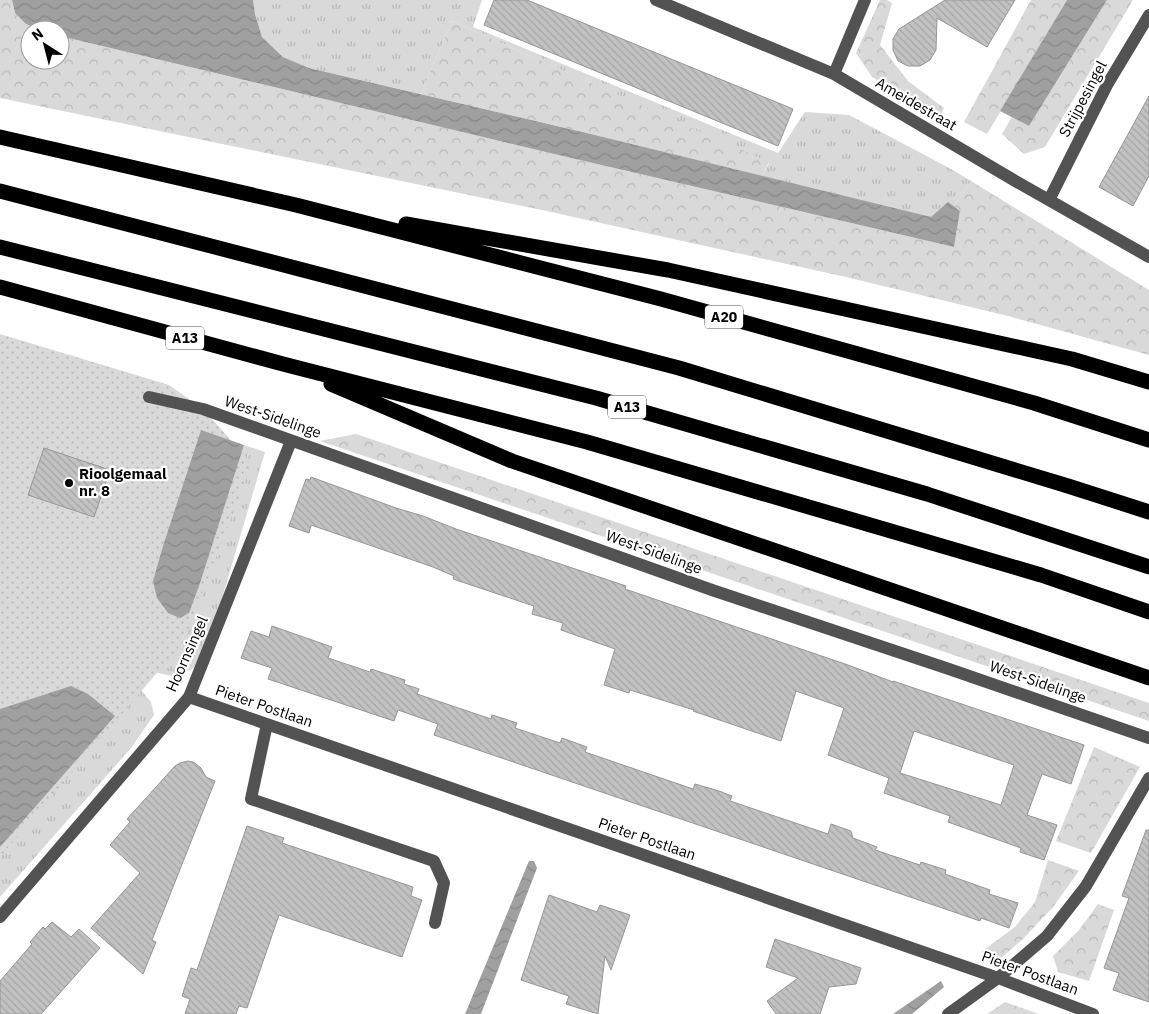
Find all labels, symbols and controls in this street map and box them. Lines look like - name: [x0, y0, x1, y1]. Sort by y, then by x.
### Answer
- north arrow: [20, 20, 70, 70]
- text: N: [28, 24, 47, 45]
- street label: Strijpesingel: [1055, 57, 1111, 140]
- street label: Ameidestraat: [872, 73, 960, 135]
- road number: A20: [705, 306, 743, 328]
- road number: A13: [166, 326, 204, 349]
- street label: West-Sidelinge: [222, 391, 324, 442]
- road number: A13: [608, 396, 646, 418]
- place label: Rioolgemaal nr. 8: [79, 464, 167, 500]
- marker: Rioolgemaal nr. 8: [63, 477, 75, 489]
- street label: West-Sidelinge: [603, 525, 705, 578]
- street label: Hoornsingel: [161, 613, 212, 695]
- street label: West-Sidelinge: [987, 656, 1089, 707]
- street label: Pieter Postlaan: [213, 680, 315, 731]
- street label: Pieter Postlaan: [596, 813, 698, 864]
- street label: Pieter Postlaan: [979, 946, 1081, 999]

